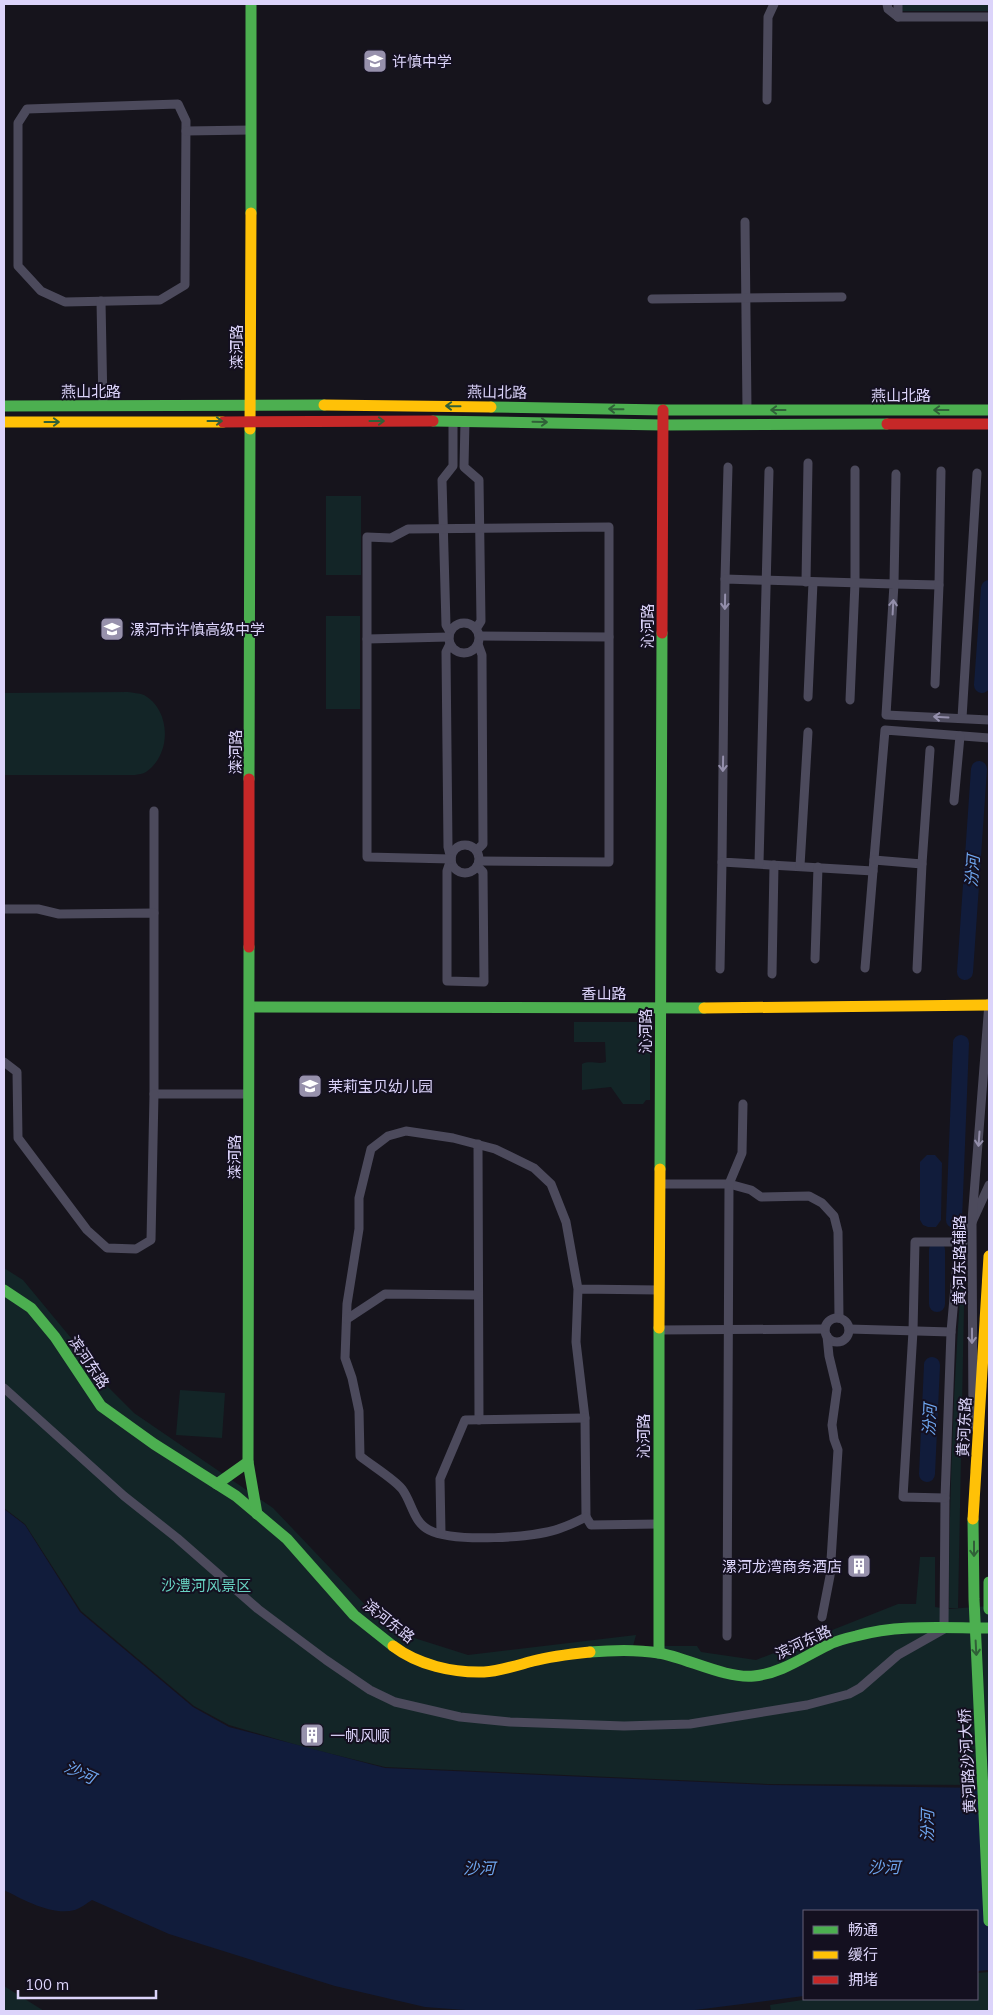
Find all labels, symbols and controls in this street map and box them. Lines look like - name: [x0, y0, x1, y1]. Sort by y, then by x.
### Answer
- school or university icon: 许慎中学: [362, 48, 388, 74]
- place label: 许慎中学: [392, 52, 452, 71]
- street label: 滦河路: [227, 324, 246, 370]
- street label: 燕山北路: [61, 382, 121, 401]
- street label: 燕山北路: [467, 382, 527, 402]
- street label: 燕山北路: [871, 386, 931, 405]
- one-way arrow: [445, 401, 462, 411]
- one-way arrow: [608, 404, 624, 414]
- one-way arrow: [770, 405, 786, 415]
- one-way arrow: [933, 405, 949, 415]
- one-way arrow: [206, 416, 223, 426]
- one-way arrow: [369, 416, 385, 426]
- one-way arrow: [44, 417, 60, 427]
- one-way arrow: [532, 418, 548, 427]
- one-way arrow: [720, 593, 729, 609]
- one-way arrow: [888, 599, 897, 615]
- street label: 沁河路: [638, 603, 657, 649]
- school or university icon: 漯河市许慎高级中学: [99, 616, 125, 642]
- place label: 漯河市许慎高级中学: [130, 620, 265, 639]
- one-way arrow: [933, 712, 949, 722]
- street label: 滦河路: [226, 729, 245, 775]
- one-way arrow: [718, 756, 728, 772]
- water label: 汾河: [961, 851, 983, 888]
- street label: 香山路: [581, 984, 627, 1003]
- street label: 沁河路: [636, 1008, 655, 1054]
- school or university icon: 茉莉宝贝幼儿园: [297, 1073, 323, 1099]
- place label: 茉莉宝贝幼儿园: [328, 1077, 433, 1096]
- one-way arrow: [975, 1131, 984, 1147]
- street label: 滦河路: [225, 1134, 244, 1180]
- street label: 黄河东路辅路: [950, 1215, 969, 1305]
- one-way arrow: [968, 1328, 977, 1344]
- street label: 滨河东路: [64, 1332, 114, 1392]
- street label: 黄河东路: [953, 1397, 975, 1457]
- water label: 汾河: [918, 1401, 940, 1437]
- street label: 沁河路: [634, 1413, 653, 1459]
- one-way arrow: [969, 1540, 979, 1557]
- building icon: 漯河龙湾商务酒店: [846, 1553, 872, 1579]
- place label: 漯河龙湾商务酒店: [722, 1557, 842, 1576]
- park label: 沙澧河风景区: [161, 1576, 251, 1595]
- street label: 滨河东路: [360, 1595, 418, 1647]
- street label: 滨河东路: [772, 1621, 834, 1663]
- one-way arrow: [972, 1640, 981, 1656]
- street label: 黄河路沙河大桥: [955, 1708, 979, 1814]
- building icon: 一帆风顺: [299, 1722, 325, 1748]
- place label: 一帆风顺: [330, 1726, 390, 1745]
- water label: 沙河: [61, 1756, 101, 1789]
- water label: 汾河: [917, 1807, 937, 1842]
- water label: 沙河: [868, 1857, 903, 1877]
- water label: 沙河: [463, 1858, 498, 1878]
- legend: [803, 1910, 978, 2000]
- text: 畅通: [848, 1920, 878, 1939]
- text: 缓行: [848, 1945, 878, 1964]
- scale bar: [18, 1968, 155, 2000]
- text: 拥堵: [848, 1970, 878, 1989]
- text: 100 m: [25, 1975, 69, 1994]

